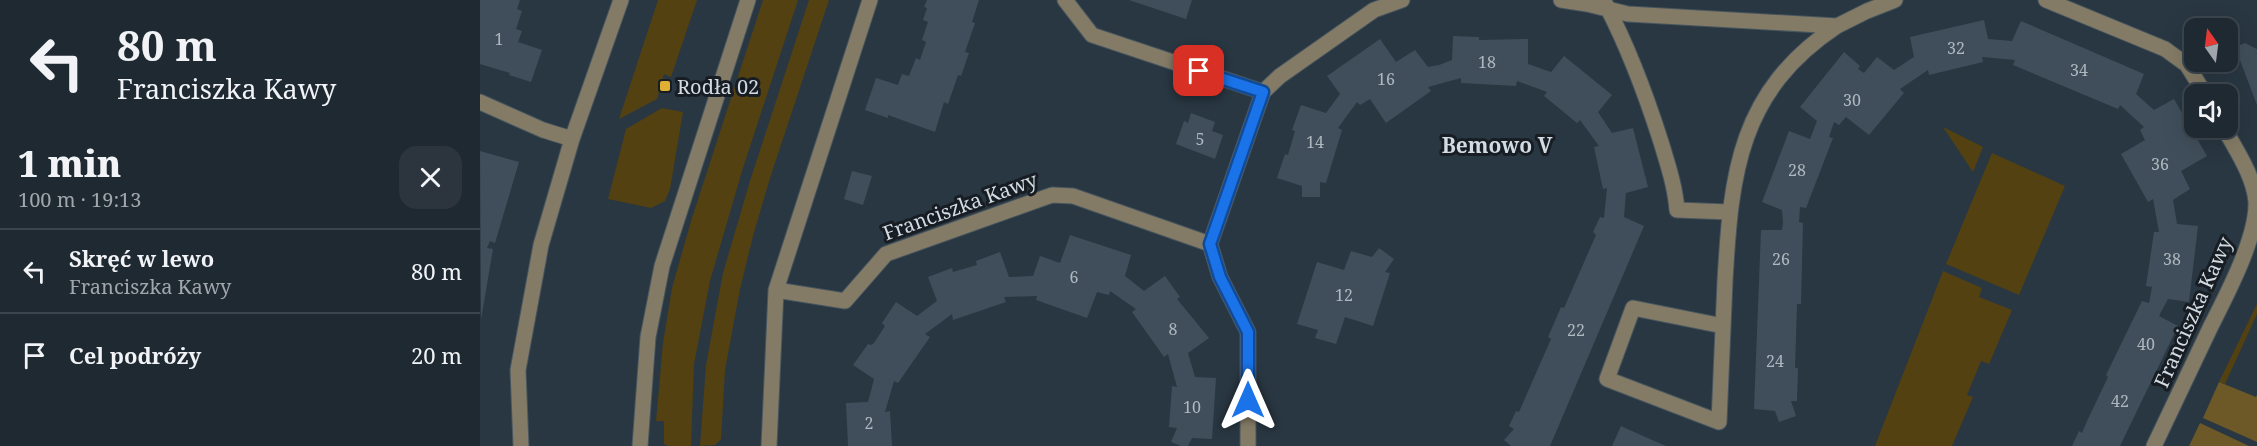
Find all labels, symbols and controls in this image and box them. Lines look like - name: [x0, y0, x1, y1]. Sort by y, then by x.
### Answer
- text: 80 m: [117, 16, 217, 73]
- north arrow: [2184, 18, 2238, 72]
- map controls: [2184, 18, 2238, 138]
- icon: left: [18, 24, 96, 102]
- house number: 1: [495, 28, 503, 50]
- house number: 32: [1947, 37, 1965, 59]
- pin: [1173, 45, 1224, 96]
- house number: 18: [1478, 51, 1496, 73]
- icon: arrive: [1182, 54, 1215, 87]
- house number: 34: [2070, 59, 2088, 81]
- house number: 16: [1377, 68, 1395, 90]
- text: Franciszka Kawy: [117, 70, 336, 107]
- place label: Rodła 02: [677, 73, 759, 100]
- marker: Rodła 02: [658, 79, 672, 93]
- button: sound: [2184, 84, 2238, 138]
- house number: 30: [1843, 89, 1861, 111]
- house number: 5: [1196, 128, 1204, 150]
- house number: 14: [1306, 131, 1324, 153]
- district label: Bemowo V: [1442, 131, 1553, 159]
- text: 1 min: [18, 139, 121, 188]
- button: close: [399, 146, 462, 209]
- house number: 36: [2151, 153, 2169, 175]
- house number: 28: [1788, 159, 1806, 181]
- street label: Franciszka Kawy: [879, 165, 1042, 246]
- text: 100 m · 19:13: [18, 186, 141, 213]
- street label: Franciszka Kawy: [2148, 232, 2239, 392]
- text: Skręć w lewo: [69, 243, 214, 273]
- house number: 26: [1772, 248, 1790, 270]
- house number: 38: [2163, 248, 2181, 270]
- icon: left: [18, 255, 51, 288]
- text: 80 m: [411, 256, 462, 286]
- house number: 6: [1070, 266, 1079, 288]
- text: Franciszka Kawy: [69, 273, 231, 300]
- house number: 12: [1335, 284, 1353, 306]
- house number: 8: [1169, 318, 1178, 340]
- house number: 22: [1567, 319, 1585, 341]
- house number: 40: [2137, 333, 2155, 355]
- icon: arrive: [18, 339, 51, 372]
- text: Cel podróży: [69, 340, 201, 370]
- text: 20 m: [411, 340, 462, 370]
- house number: 24: [1766, 350, 1784, 372]
- position arrow: [1216, 368, 1280, 432]
- house number: 42: [2111, 390, 2129, 412]
- house number: 10: [1183, 396, 1201, 418]
- house number: 2: [865, 412, 873, 434]

